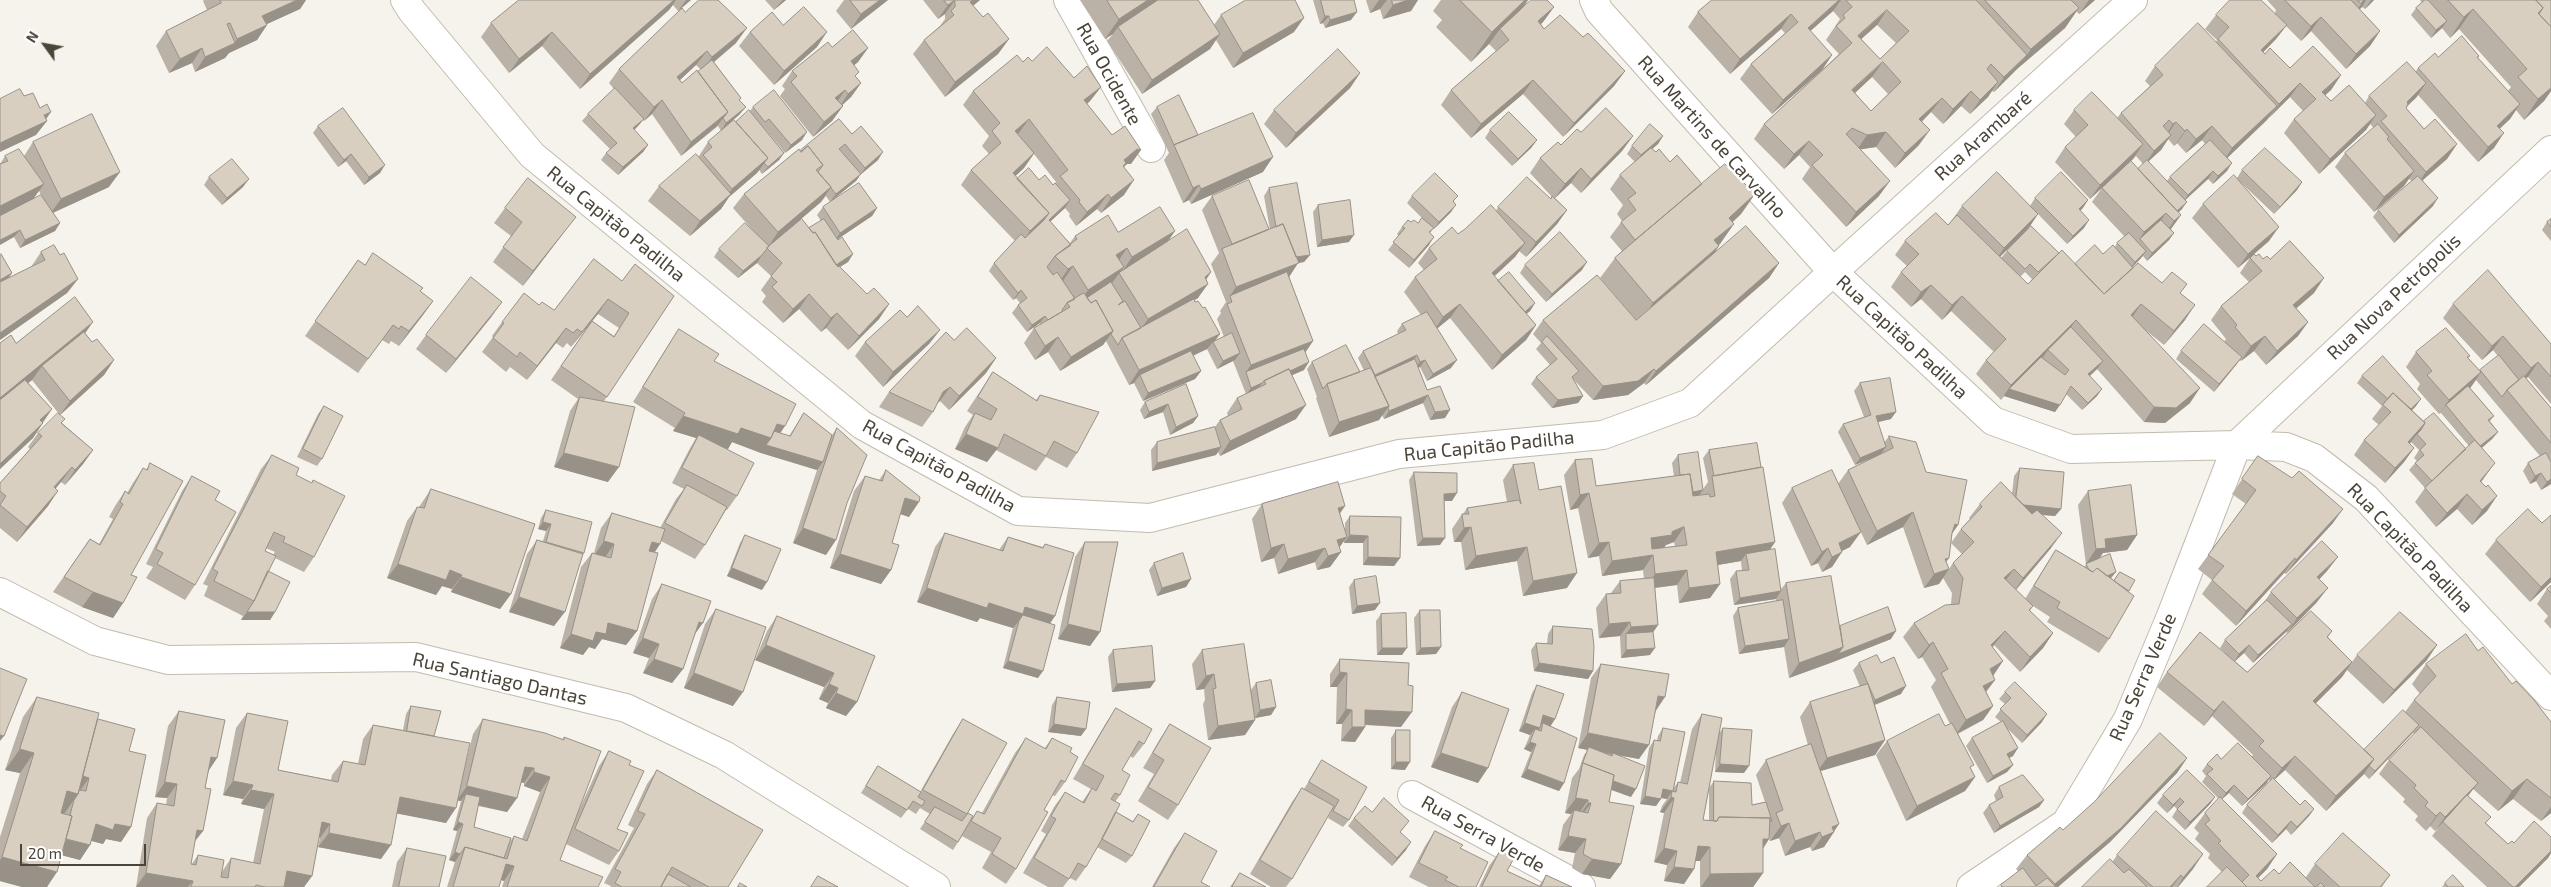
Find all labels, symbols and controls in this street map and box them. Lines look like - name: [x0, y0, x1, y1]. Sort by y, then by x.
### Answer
- street label: Rua Ocidente: [1072, 19, 1146, 129]
- north arrow: [20, 20, 70, 70]
- text: N: [22, 28, 42, 46]
- street label: Rua Martins de Carvalho: [1633, 51, 1791, 223]
- street label: Rua Arambaré: [1930, 87, 2036, 185]
- street label: Rua Capitão Padilha: [542, 161, 690, 287]
- street label: Rua Nova Petrópolis: [2322, 229, 2466, 365]
- street label: Rua Capitão Padilha: [1832, 270, 1972, 404]
- street label: Rua Capitão Padilha: [859, 415, 1019, 517]
- street label: Rua Capitão Padilha: [1403, 426, 1575, 466]
- street label: Rua Capitão Padilha: [2342, 479, 2478, 617]
- street label: Rua Serra Verde: [2105, 610, 2181, 744]
- street label: Rua Santiago Dantas: [410, 648, 590, 710]
- street label: Rua Serra Verde: [1417, 791, 1549, 877]
- scale bar: [22, 834, 149, 866]
- text: 20 m: [28, 844, 62, 862]

